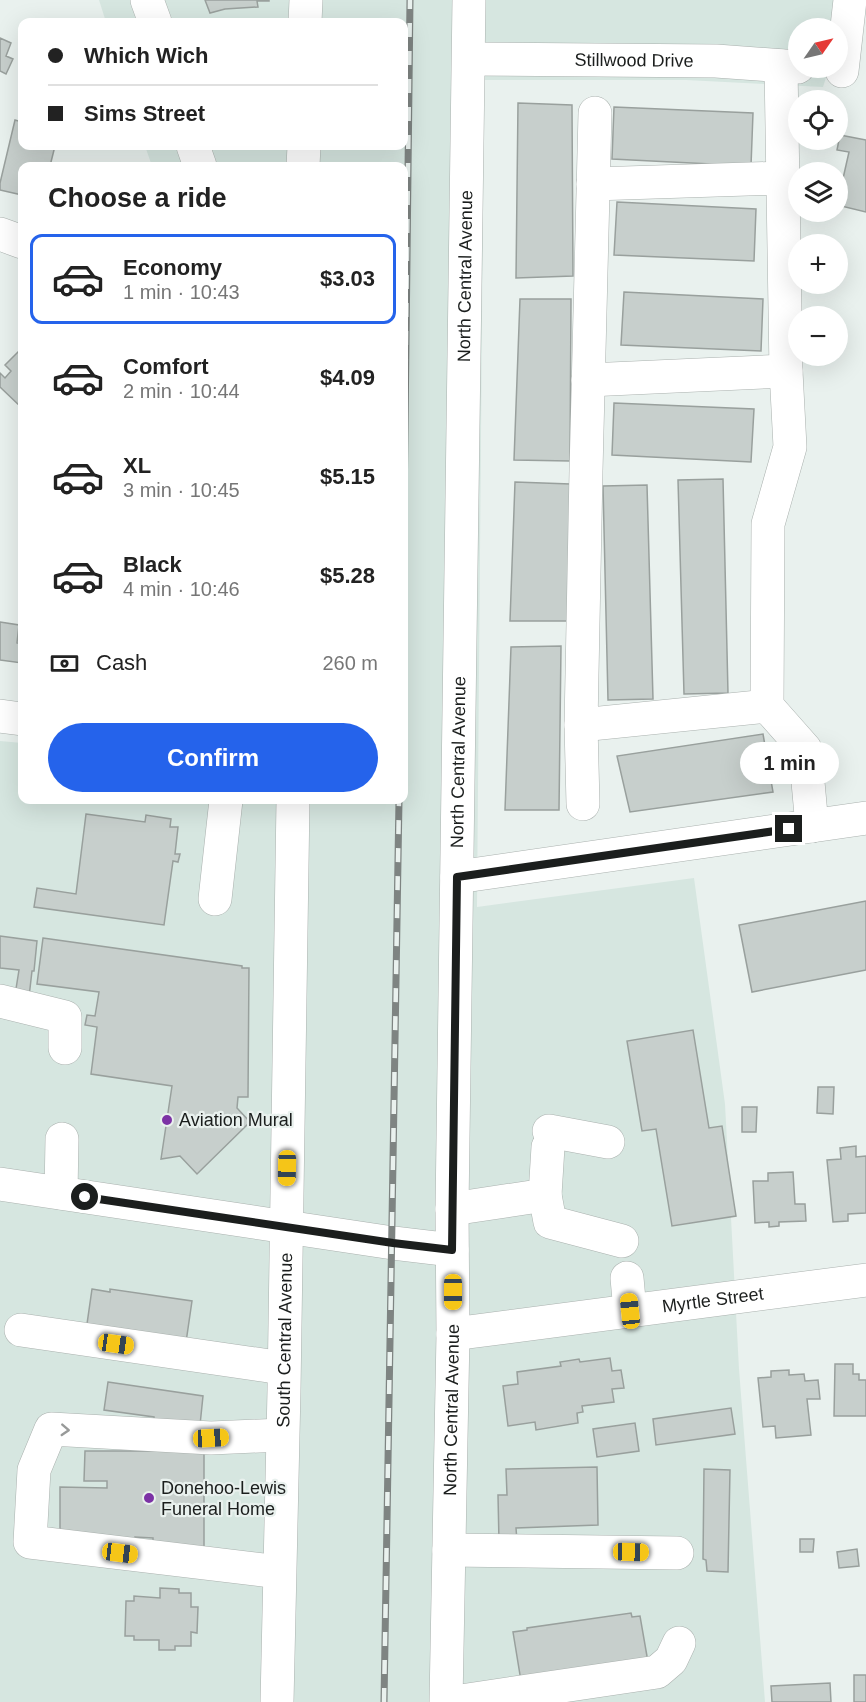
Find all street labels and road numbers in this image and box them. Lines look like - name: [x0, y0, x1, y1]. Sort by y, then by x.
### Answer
- street label: Stillwood Drive: [574, 50, 694, 71]
- street label: North Central Avenue: [454, 190, 476, 362]
- street label: North Central Avenue: [447, 676, 469, 848]
- street label: South Central Avenue: [273, 1252, 296, 1428]
- street label: Myrtle Street: [661, 1283, 765, 1317]
- street label: North Central Avenue: [440, 1324, 463, 1496]

